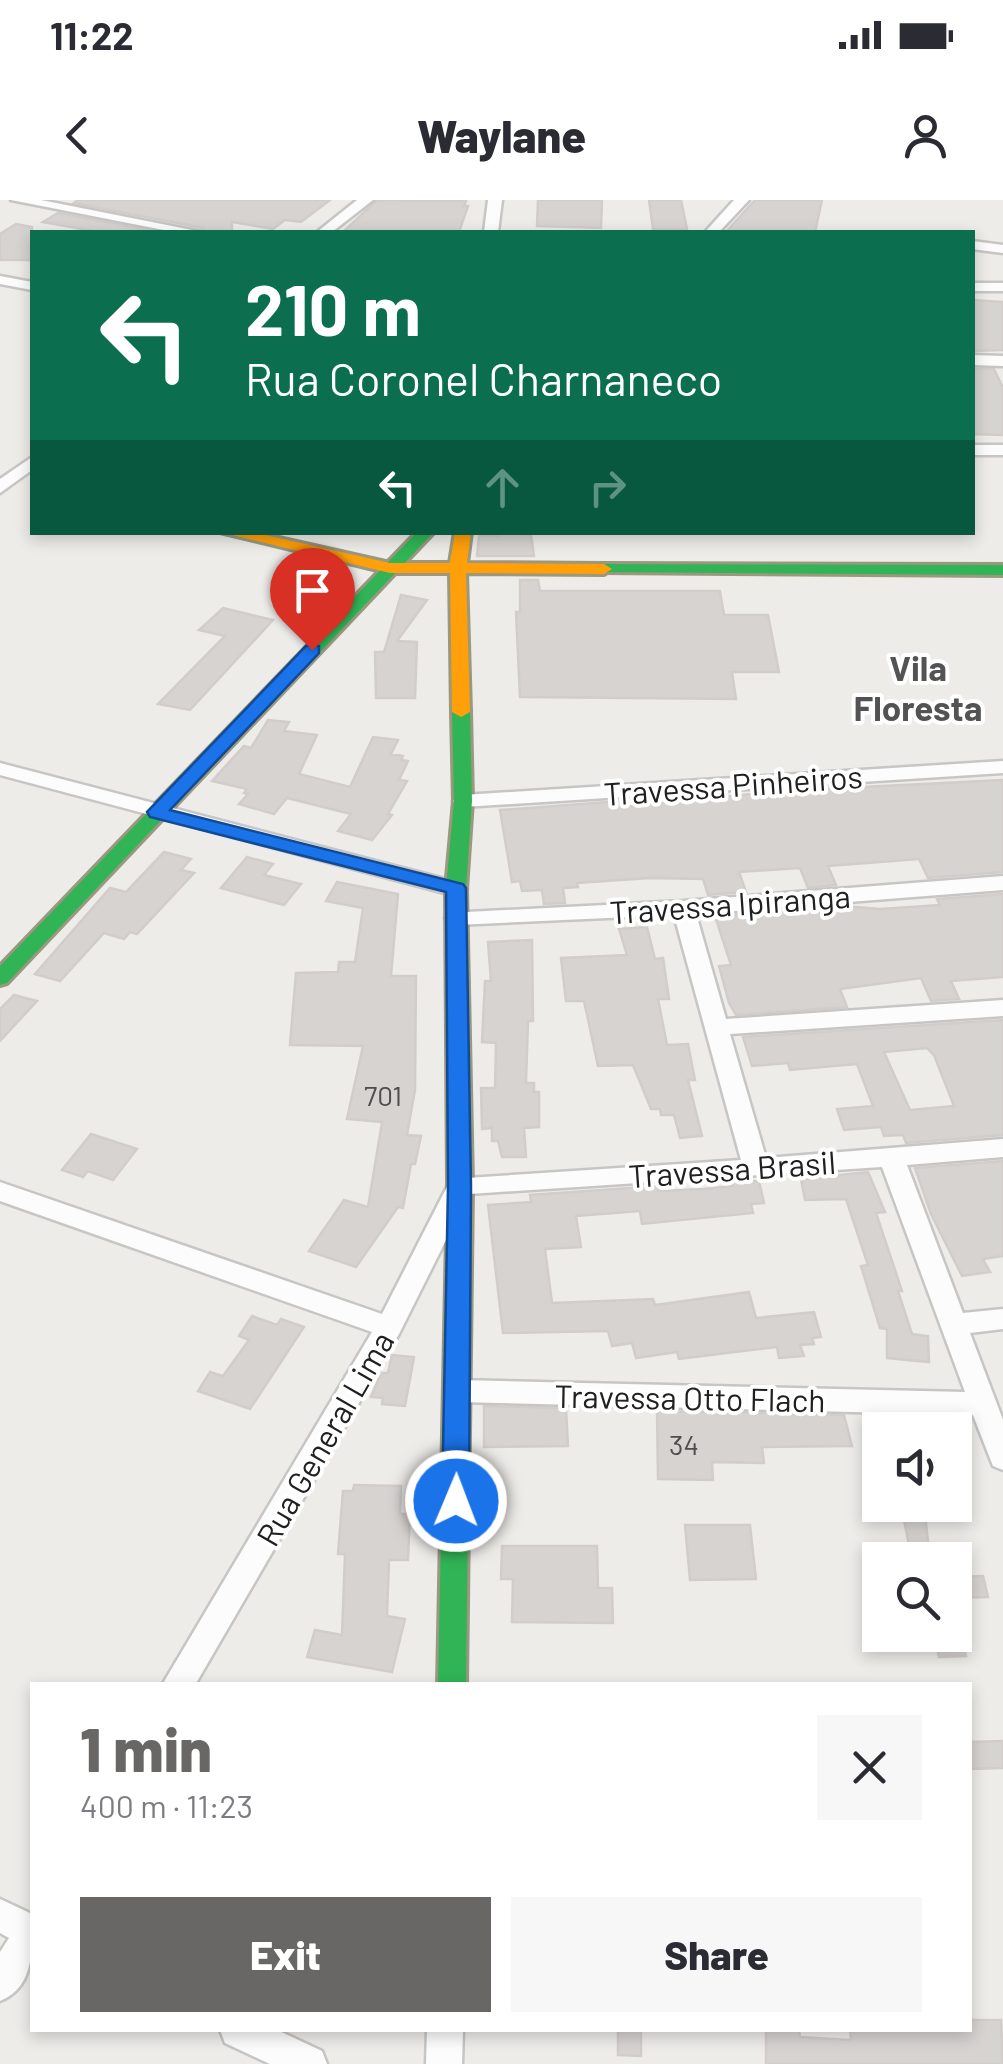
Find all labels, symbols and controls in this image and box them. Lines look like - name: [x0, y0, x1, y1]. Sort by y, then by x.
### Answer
- text: 11:22: [50, 12, 134, 58]
- icon: back: [50, 108, 105, 163]
- text: Waylane: [417, 108, 586, 162]
- icon: person: [898, 108, 953, 163]
- text: 210 m: [245, 266, 421, 350]
- icon: left: [80, 270, 210, 400]
- text: Rua Coronel Charnaneco: [245, 351, 722, 405]
- icon: left: [370, 460, 425, 515]
- icon: ahead: [475, 460, 530, 515]
- icon: right: [580, 460, 635, 515]
- pin: [270, 548, 355, 651]
- icon: arrive: [285, 563, 340, 618]
- district label: Vila Floresta: [854, 646, 982, 728]
- street label: Travessa Pinheiros: [602, 756, 864, 812]
- street label: Travessa Ipiranga: [608, 876, 852, 930]
- house number: 701: [364, 1078, 402, 1112]
- street label: Travessa Brasil: [627, 1142, 837, 1194]
- street label: Rua General Lima: [247, 1324, 401, 1552]
- street label: Travessa Otto Flach: [554, 1376, 826, 1418]
- map controls: [862, 1412, 972, 1652]
- button: sound: [862, 1412, 972, 1522]
- house number: 34: [669, 1427, 699, 1461]
- position arrow: [404, 1449, 508, 1553]
- button: search: [862, 1542, 972, 1652]
- text: 1 min: [80, 1712, 212, 1784]
- button: close: [817, 1715, 922, 1820]
- text: 400 m · 11:23: [80, 1786, 253, 1824]
- button: Exit: [80, 1897, 491, 2012]
- button: Share: [511, 1897, 922, 2012]

